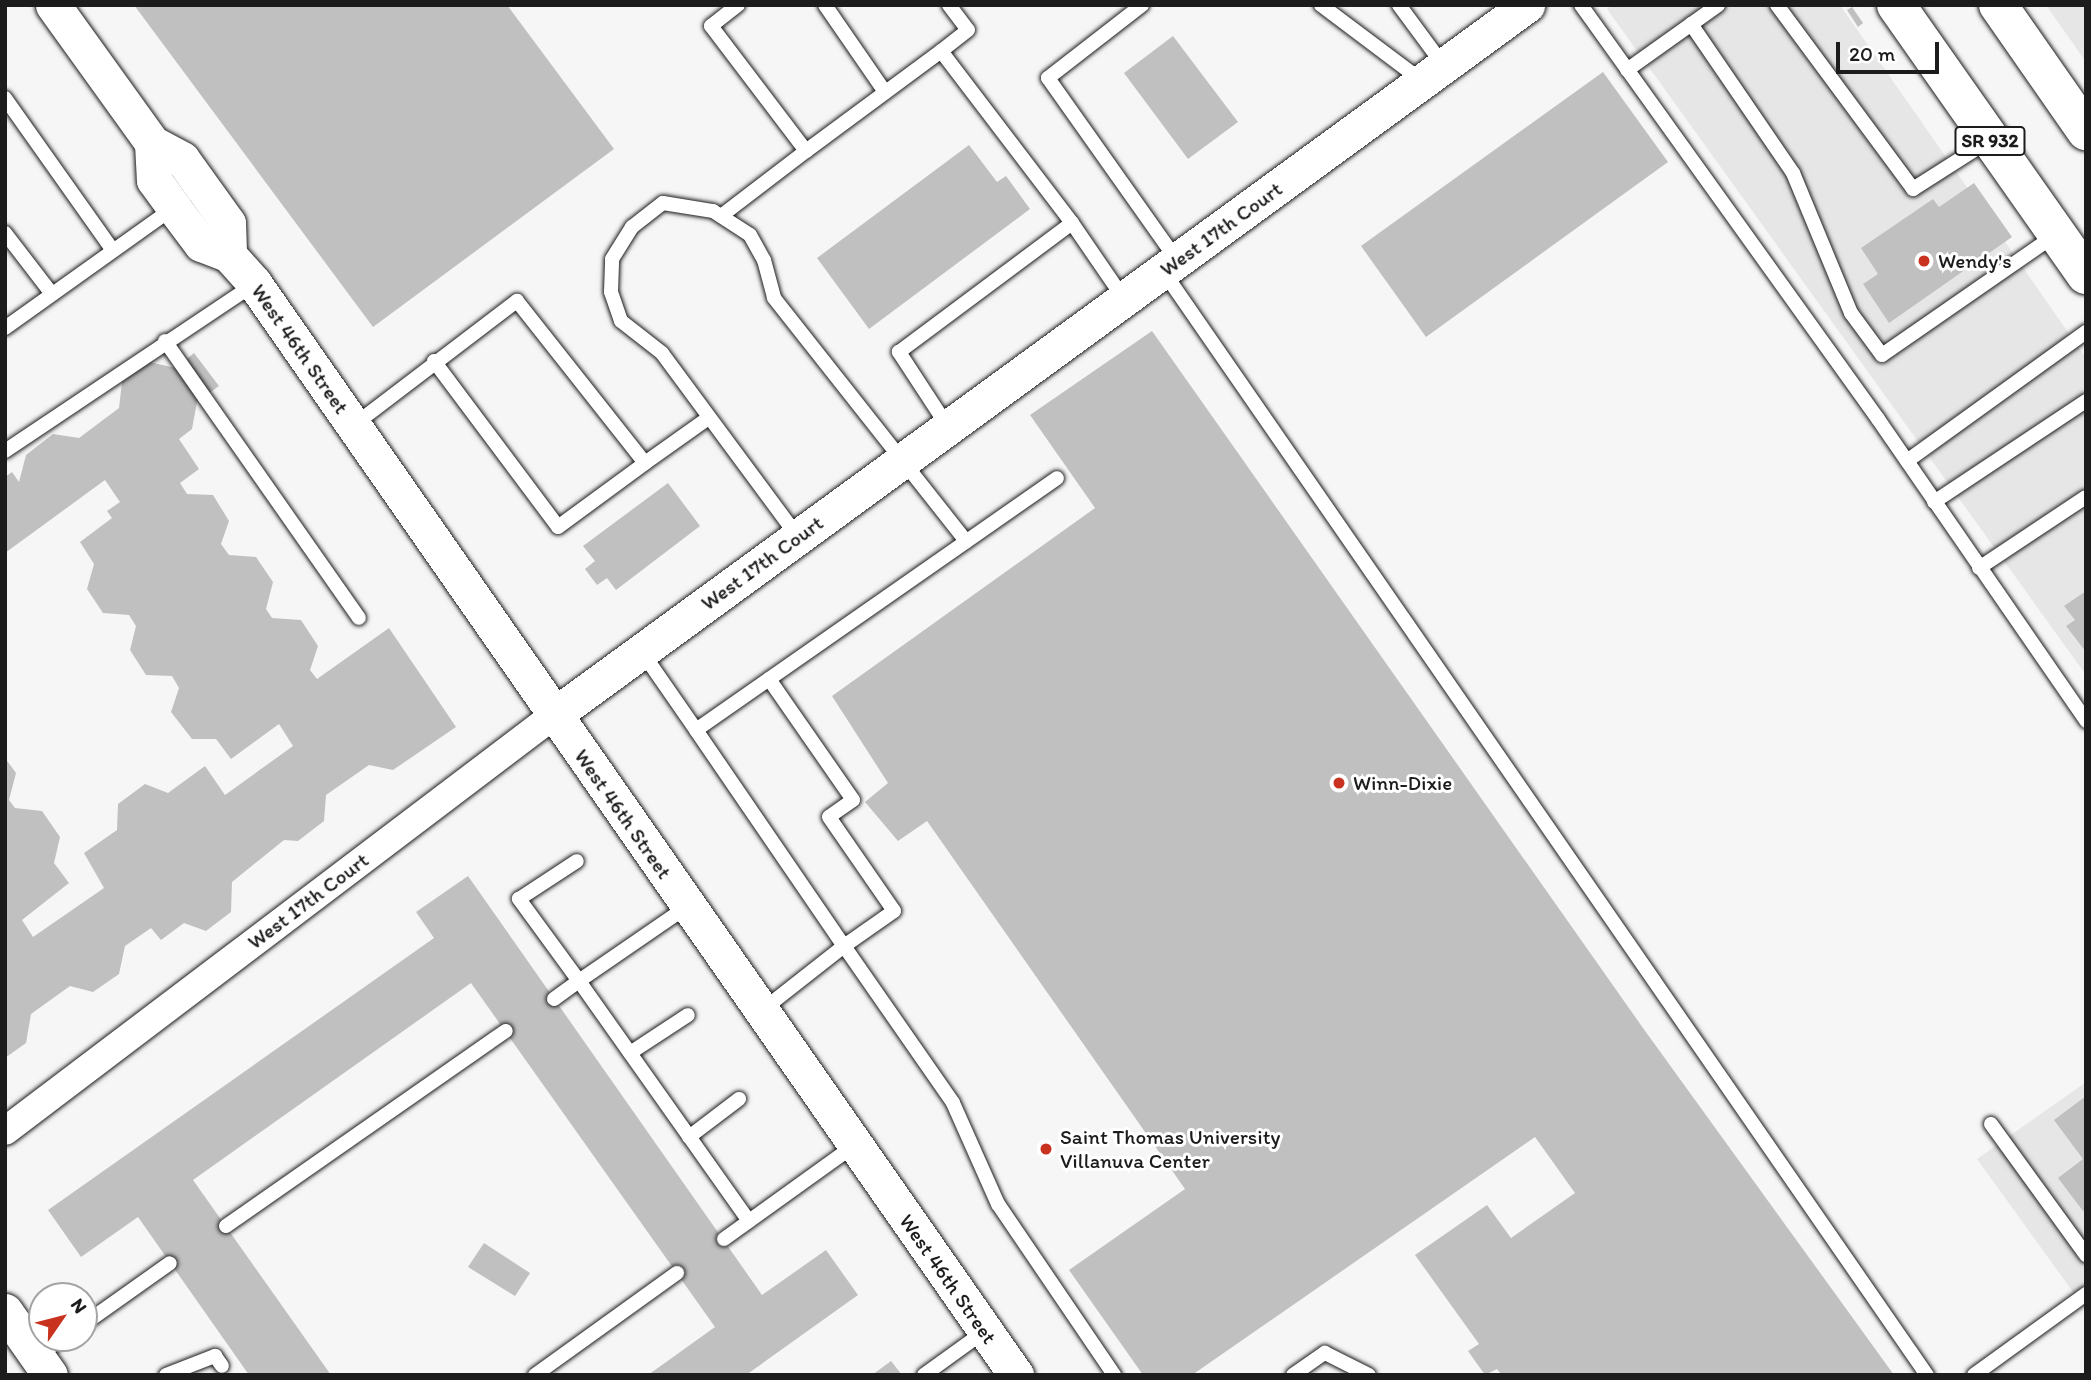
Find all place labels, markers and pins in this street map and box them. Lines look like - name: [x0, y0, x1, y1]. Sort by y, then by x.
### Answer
- place label: Wendy's: [1938, 248, 2012, 274]
- marker: Wendy's: [1916, 253, 1932, 269]
- place label: Winn-Dixie: [1353, 770, 1452, 796]
- marker: Winn-Dixie: [1331, 775, 1347, 791]
- place label: Saint Thomas University Villanuva Center: [1060, 1124, 1279, 1174]
- marker: Saint Thomas University Villanuva Center: [1038, 1141, 1054, 1157]

